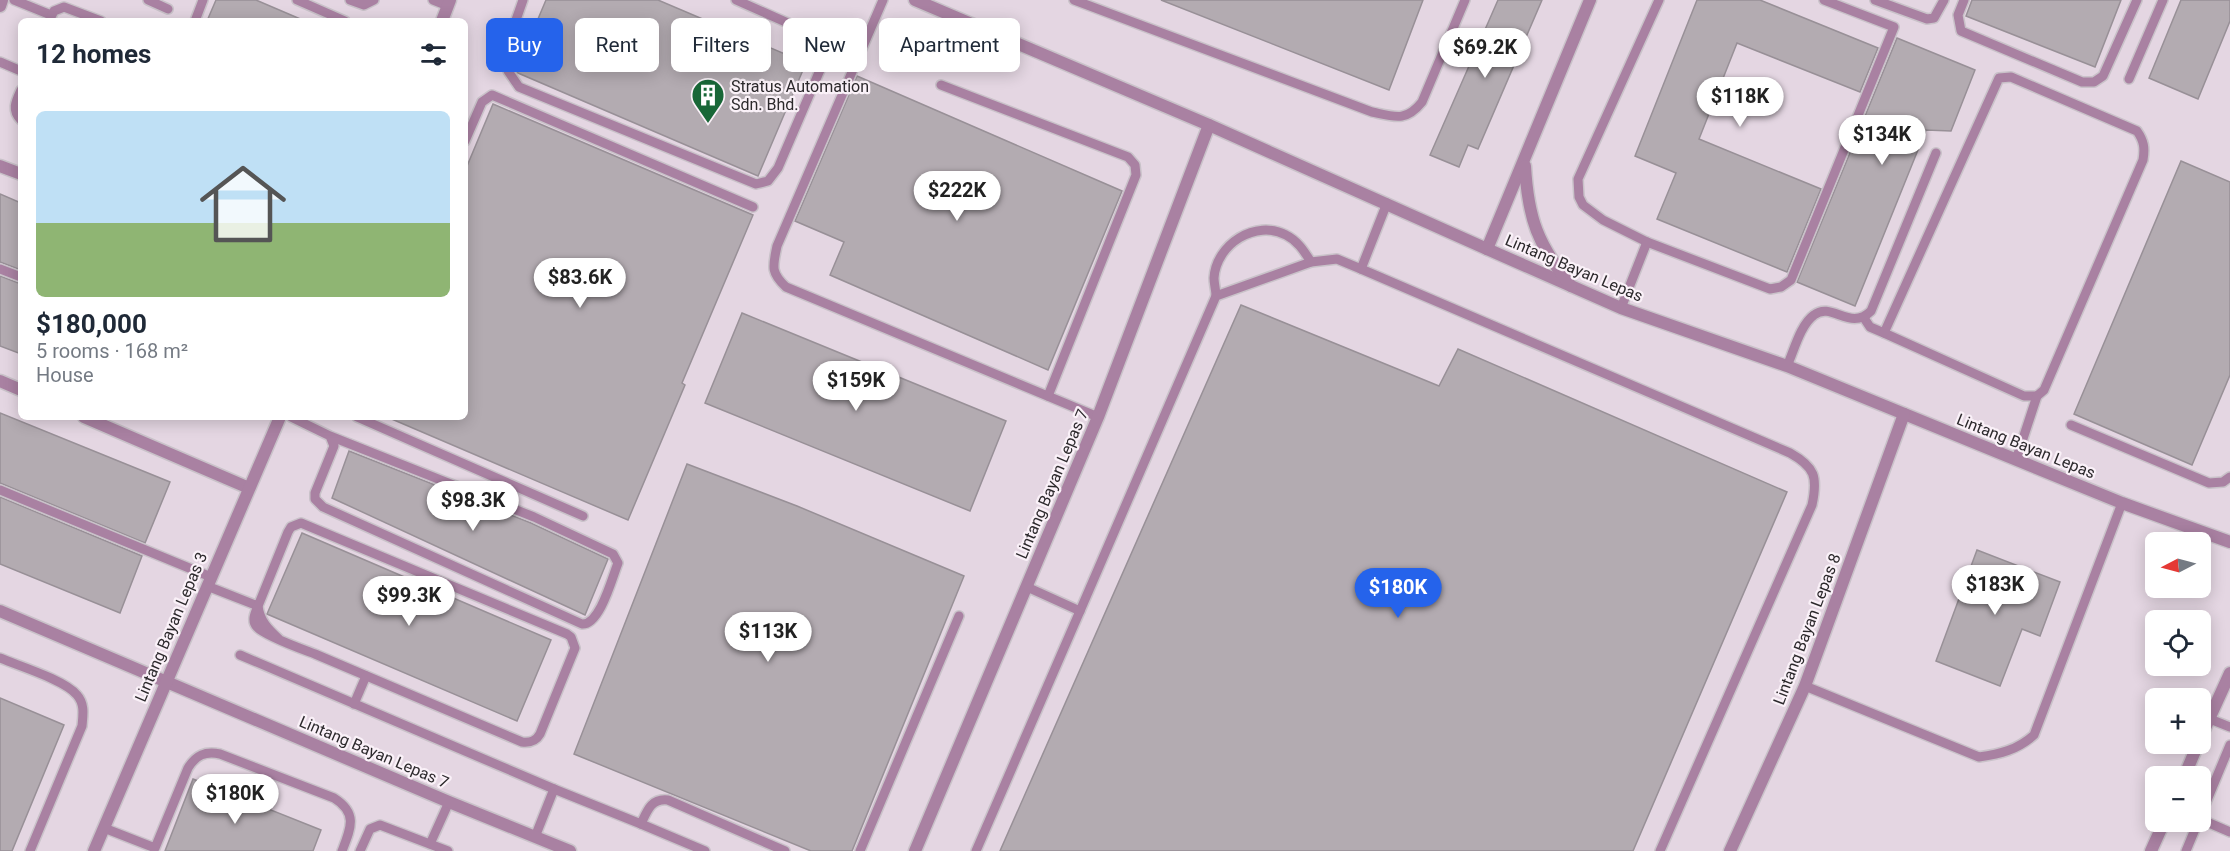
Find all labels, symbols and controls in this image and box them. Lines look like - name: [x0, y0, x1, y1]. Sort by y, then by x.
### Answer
- chip: Buy: [486, 18, 563, 72]
- chip: Rent: [575, 18, 659, 72]
- chip: Filters: [671, 18, 771, 72]
- chip: New: [783, 18, 867, 72]
- chip: Apartment: [879, 18, 1020, 72]
- pin: $69.2K: [1436, 28, 1534, 79]
- text: $69.2K: [1453, 35, 1517, 59]
- icon: filters: [417, 38, 450, 71]
- text: 12 homes: [36, 39, 151, 69]
- building icon: Stratus Automation Sdn. Bhd.: [690, 77, 726, 124]
- place label: Stratus Automation Sdn. Bhd.: [731, 77, 869, 114]
- pin: $118K: [1698, 77, 1782, 128]
- text: $118K: [1711, 84, 1769, 108]
- pin: $134K: [1840, 115, 1924, 166]
- text: $134K: [1853, 122, 1911, 146]
- icon: home: [189, 150, 297, 258]
- pin: $222K: [915, 171, 999, 222]
- text: $222K: [928, 178, 986, 202]
- street label: Lintang Bayan Lepas: [1502, 230, 1646, 306]
- pin: $83.6K: [531, 258, 629, 309]
- text: $83.6K: [548, 265, 612, 289]
- text: $180,000: [36, 309, 147, 339]
- text: 5 rooms · 168 m²: [36, 339, 188, 363]
- pin: $159K: [814, 361, 898, 412]
- text: House: [36, 363, 94, 387]
- text: $159K: [827, 368, 885, 392]
- street label: Lintang Bayan Lepas 7: [1012, 406, 1092, 562]
- street label: Lintang Bayan Lepas: [1954, 410, 2098, 482]
- pin: $98.3K: [424, 481, 522, 532]
- text: $98.3K: [441, 488, 505, 512]
- north arrow: [2145, 532, 2211, 598]
- map controls: [2145, 532, 2211, 832]
- street label: Lintang Bayan Lepas 3: [131, 549, 211, 705]
- street label: Lintang Bayan Lepas 8: [1769, 551, 1845, 707]
- pin: $183K: [1953, 565, 2037, 616]
- pin: $180K: [1356, 568, 1440, 619]
- text: $183K: [1966, 572, 2024, 596]
- text: $180K: [1369, 575, 1427, 599]
- pin: $99.3K: [360, 576, 458, 627]
- text: $99.3K: [377, 583, 441, 607]
- button: locate: [2145, 610, 2211, 676]
- pin: $113K: [726, 612, 810, 663]
- text: $113K: [739, 619, 797, 643]
- button: +: [2145, 688, 2211, 754]
- street label: Lintang Bayan Lepas 7: [296, 712, 452, 792]
- button: −: [2145, 766, 2211, 832]
- pin: $180K: [193, 774, 277, 825]
- text: $180K: [206, 781, 264, 805]

